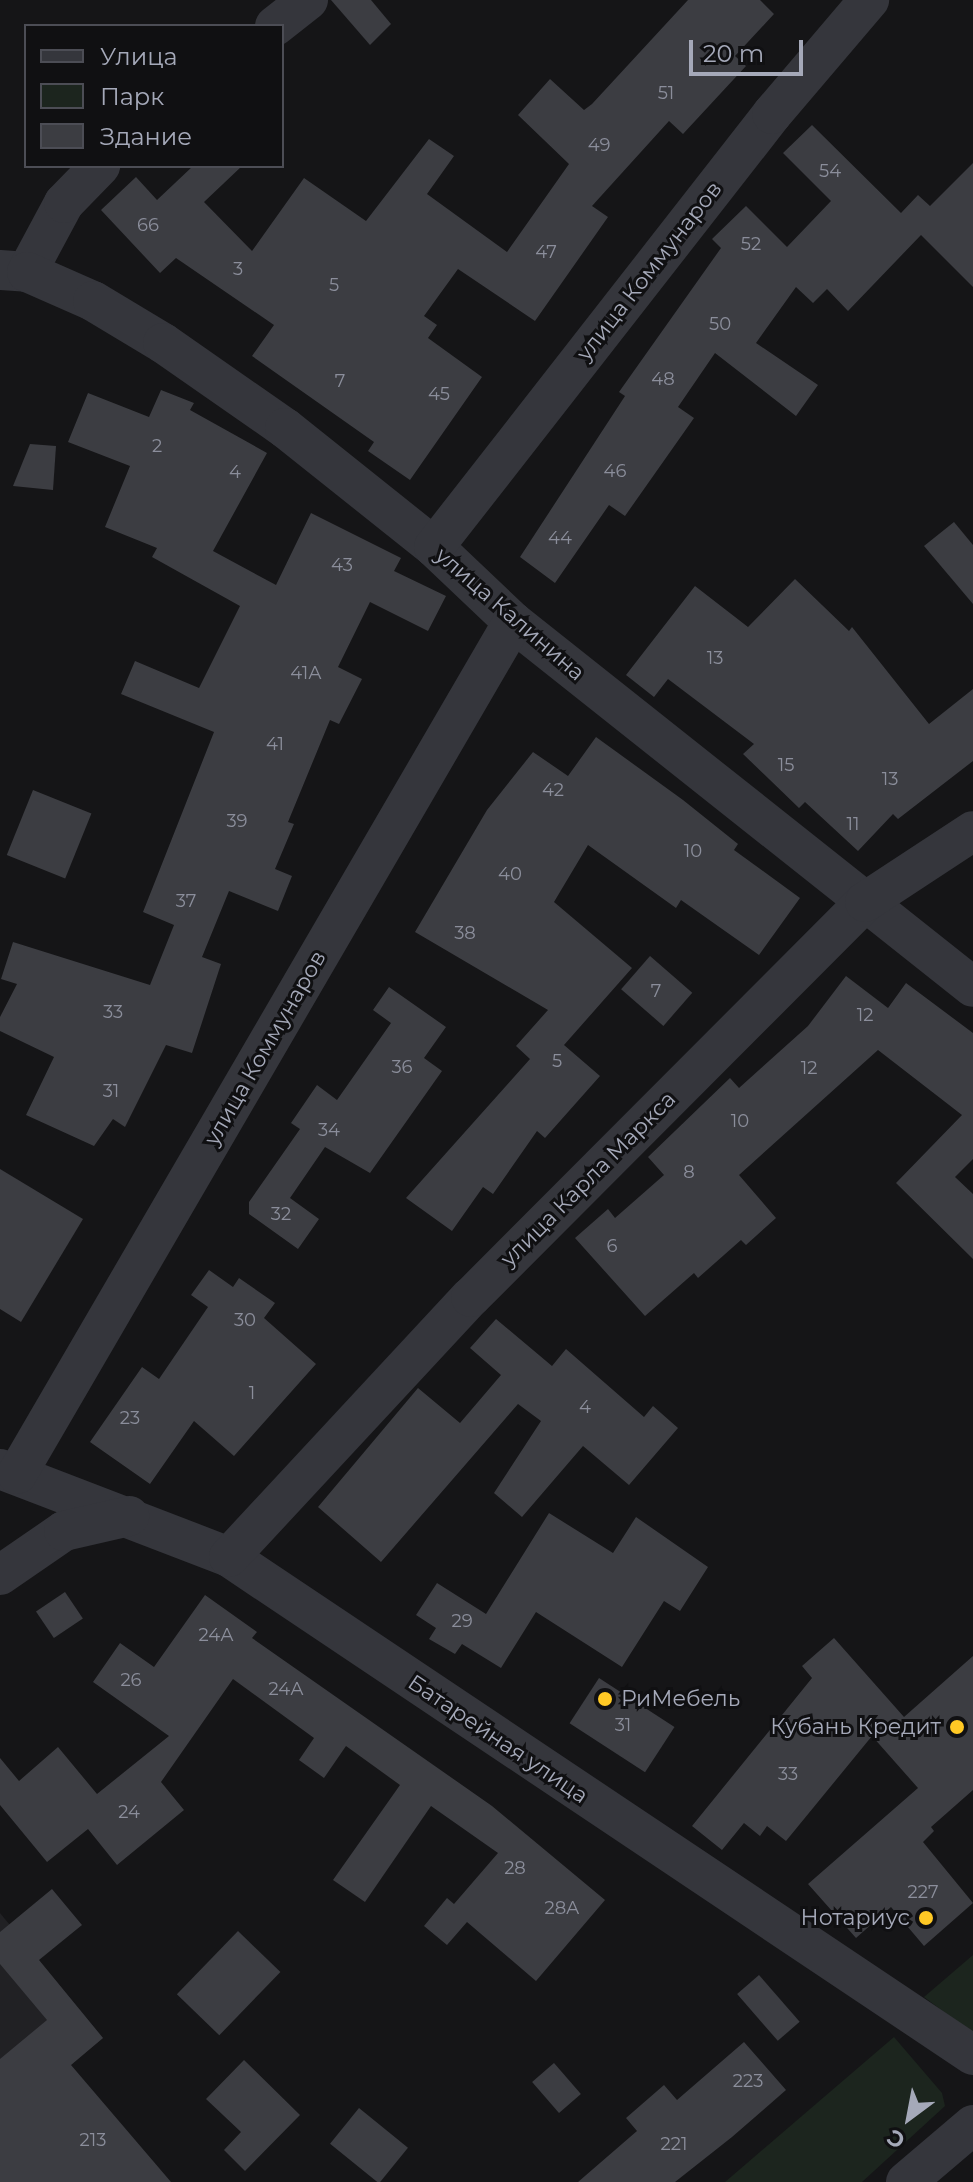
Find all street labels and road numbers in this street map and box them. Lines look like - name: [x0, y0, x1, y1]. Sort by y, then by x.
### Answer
- street label: улица Коммунаров: [571, 176, 727, 366]
- street label: улица Калинина: [430, 542, 590, 686]
- street label: улица Коммунаров: [198, 946, 332, 1150]
- street label: улица Карла Маркса: [495, 1086, 681, 1272]
- street label: Батарейная улица: [403, 1669, 593, 1809]

